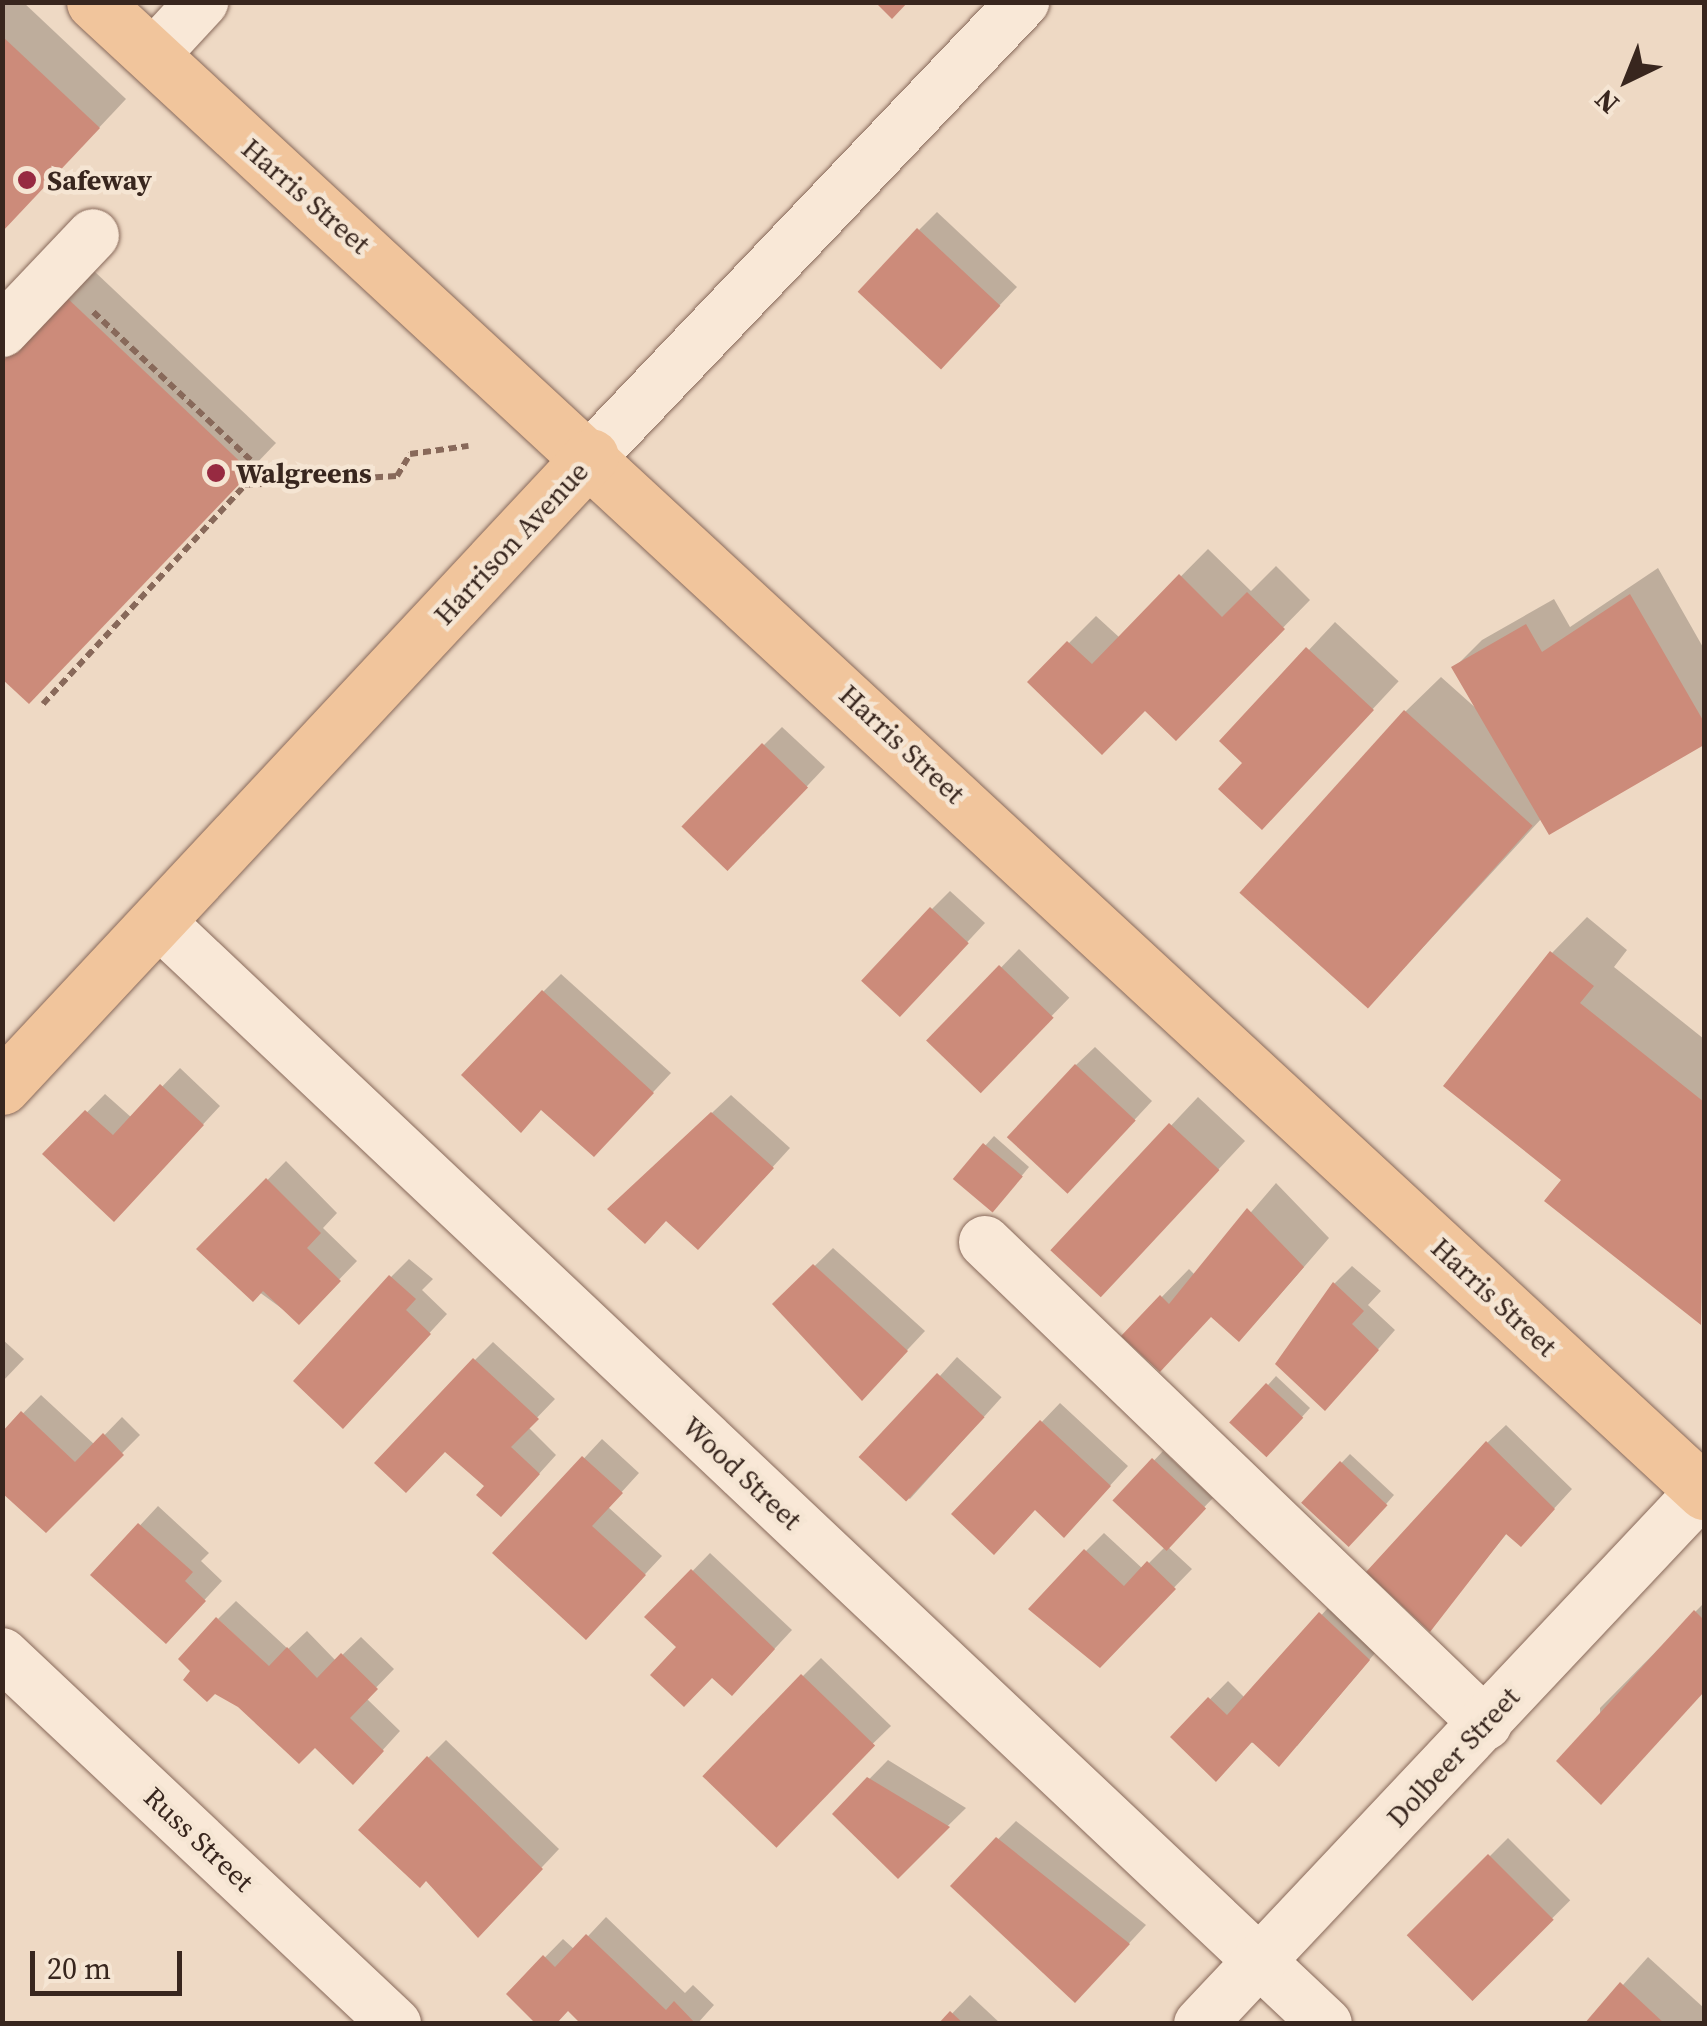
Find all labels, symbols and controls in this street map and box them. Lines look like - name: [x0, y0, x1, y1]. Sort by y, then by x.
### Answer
- north arrow: [1577, 30, 1677, 130]
- text: N: [1586, 81, 1627, 123]
- street label: Harris Street: [235, 131, 377, 261]
- place label: Safeway: [47, 163, 152, 197]
- marker: Safeway: [16, 169, 38, 191]
- street label: Harrison Avenue: [427, 455, 595, 631]
- place label: Walgreens: [236, 456, 372, 490]
- marker: Walgreens: [205, 462, 227, 484]
- street label: Harris Street: [833, 678, 971, 810]
- street label: Harris Street: [1425, 1231, 1563, 1363]
- street label: Wood Street: [676, 1409, 808, 1537]
- street label: Dolbeer Street: [1380, 1680, 1526, 1834]
- street label: Russ Street: [137, 1780, 261, 1898]
- scale bar: [35, 1931, 188, 1993]
- text: 20 m: [47, 1948, 111, 1989]

